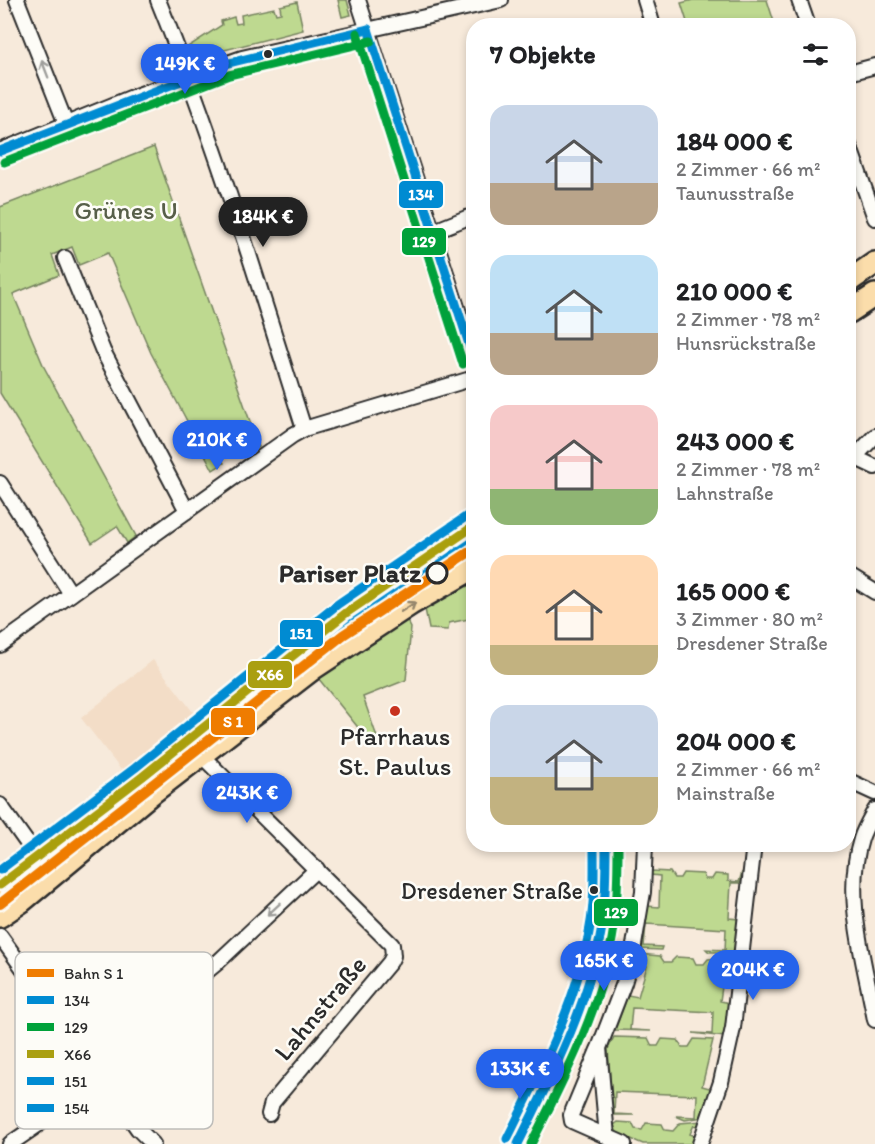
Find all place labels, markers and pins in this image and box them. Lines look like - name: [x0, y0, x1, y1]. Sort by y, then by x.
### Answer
- pin: 149K €: [136, 44, 234, 95]
- unlabelled marker: [262, 48, 274, 60]
- pin: 184K €: [214, 197, 312, 248]
- pin: 210K €: [168, 420, 266, 471]
- place label: Pariser Platz: [279, 557, 422, 589]
- marker: Pariser Platz: [426, 562, 448, 584]
- marker: Pfarrhaus St. Paulus: [388, 704, 402, 718]
- place label: Pfarrhaus St. Paulus: [339, 720, 451, 782]
- pin: 243K €: [198, 773, 296, 824]
- place label: Dresdener Straße: [401, 876, 583, 905]
- marker: Dresdener Straße: [588, 884, 600, 896]
- pin: 165K €: [555, 941, 653, 992]
- pin: 204K €: [704, 950, 802, 1001]
- pin: 133K €: [471, 1049, 569, 1100]

